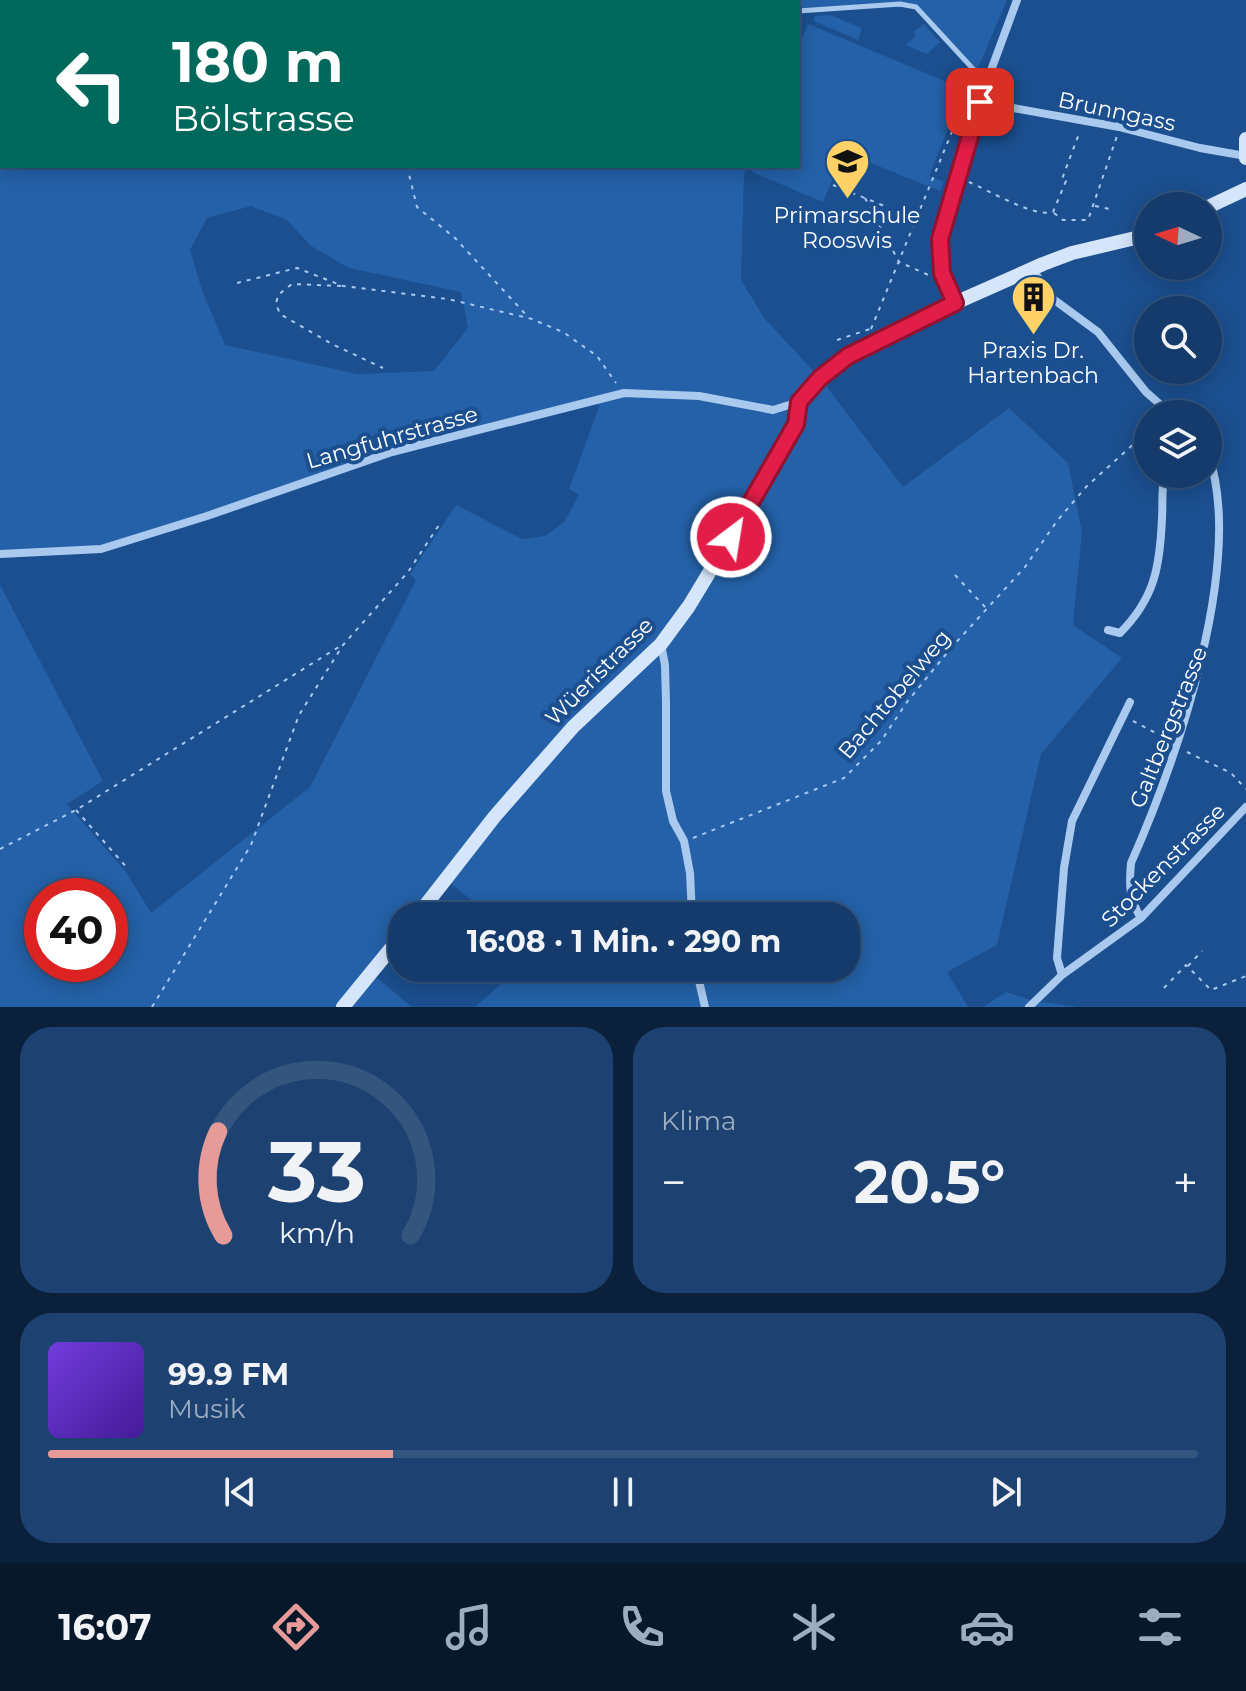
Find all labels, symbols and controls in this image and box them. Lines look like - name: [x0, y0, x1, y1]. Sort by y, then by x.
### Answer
- text: 180 m: [172, 28, 344, 96]
- icon: left: [40, 32, 144, 136]
- pin: [946, 68, 1014, 136]
- icon: arrive: [958, 80, 1002, 124]
- street label: Brunngass: [1056, 86, 1178, 137]
- text: Bölstrasse: [172, 96, 355, 140]
- school or university icon: Primarschule Rooswis: [823, 138, 871, 201]
- north arrow: [1134, 192, 1222, 280]
- map controls: [1134, 192, 1222, 488]
- place label: Primarschule Rooswis: [774, 202, 920, 254]
- building icon: Praxis Dr. Hartenbach: [1009, 273, 1057, 336]
- button: search: [1134, 296, 1222, 384]
- place label: Praxis Dr. Hartenbach: [967, 337, 1099, 389]
- street label: Langfuhrstrasse: [303, 400, 481, 475]
- button: layers: [1134, 400, 1222, 488]
- position arrow: [689, 495, 773, 579]
- street label: Wüeristrasse: [540, 612, 659, 731]
- street label: Bachtobelweg: [832, 624, 956, 764]
- street label: Galtbergstrasse: [1124, 642, 1213, 812]
- street label: Stockenstrasse: [1096, 798, 1231, 933]
- speed limit sign: 40: [24, 878, 128, 982]
- text: 16:08 · 1 Min. · 290 m: [467, 923, 781, 960]
- text: Klima: [661, 1105, 736, 1137]
- text: 33: [266, 1121, 366, 1223]
- text: 20.5°: [854, 1145, 1005, 1218]
- text: −: [661, 1155, 686, 1209]
- text: +: [1173, 1155, 1198, 1209]
- text: km/h: [278, 1215, 355, 1250]
- text: 99.9 FM: [168, 1356, 289, 1393]
- text: Musik: [168, 1393, 246, 1425]
- icon: previous: [218, 1470, 262, 1514]
- icon: pause: [601, 1470, 645, 1514]
- icon: next: [984, 1470, 1028, 1514]
- icon: directions: [268, 1599, 324, 1655]
- icon: music: [441, 1599, 497, 1655]
- icon: phone: [614, 1599, 670, 1655]
- icon: climate: [786, 1599, 842, 1655]
- icon: car: [959, 1599, 1015, 1655]
- icon: filters: [1132, 1599, 1188, 1655]
- text: 16:07: [58, 1605, 151, 1649]

